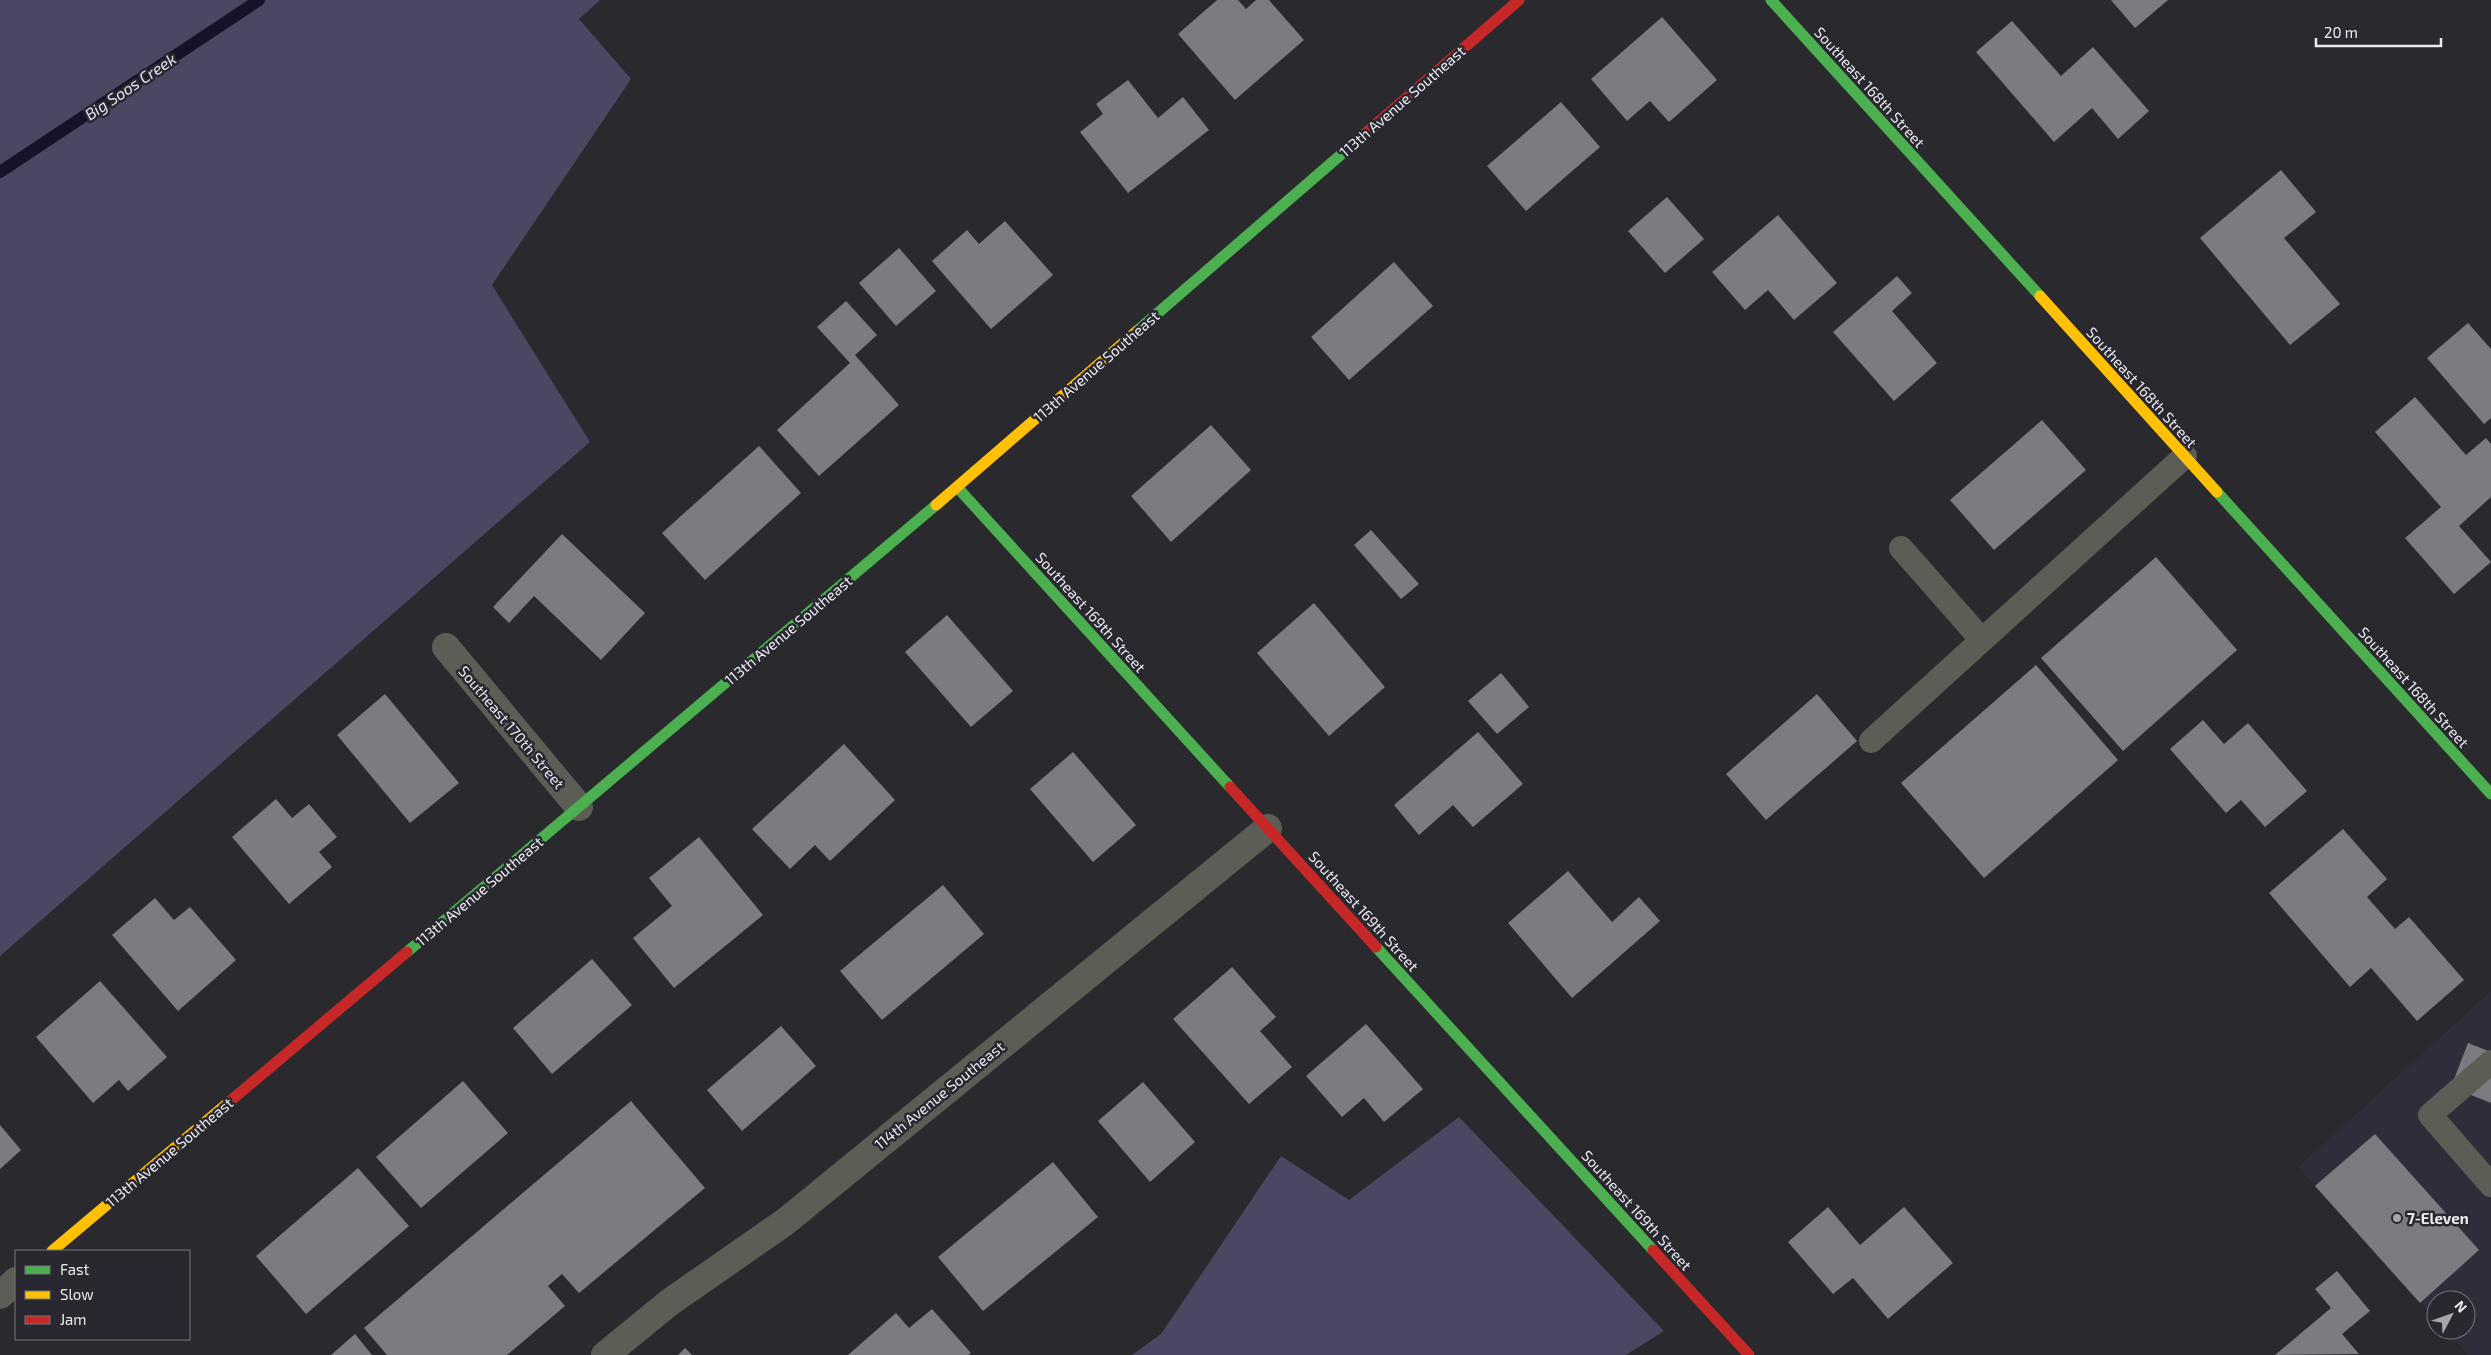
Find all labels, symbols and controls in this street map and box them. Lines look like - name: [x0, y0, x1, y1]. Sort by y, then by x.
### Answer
- scale bar: [2316, 15, 2441, 47]
- street label: Southeast 168th Street: [1811, 23, 1929, 151]
- text: 20 m: [2324, 23, 2358, 41]
- street label: 113th Avenue Southeast: [1335, 41, 1469, 161]
- water label: Big Soos Creek: [81, 48, 179, 124]
- street label: 113th Avenue Southeast: [1029, 306, 1163, 426]
- street label: Southeast 168th Street: [2083, 323, 2201, 451]
- street label: Southeast 169th Street: [1032, 548, 1150, 676]
- street label: 113th Avenue Southeast: [721, 571, 856, 689]
- street label: Southeast 168th Street: [2355, 623, 2473, 751]
- street label: Southeast 170th Street: [455, 662, 569, 792]
- street label: 113th Avenue Southeast: [412, 832, 547, 950]
- street label: Southeast 169th Street: [1305, 847, 1423, 975]
- street label: 114th Avenue Southeast: [870, 1037, 1008, 1153]
- street label: 113th Avenue Southeast: [102, 1093, 237, 1211]
- street label: Southeast 169th Street: [1578, 1146, 1696, 1274]
- place label: 7-Eleven: [2407, 1209, 2469, 1227]
- marker: 7-Eleven: [2391, 1212, 2403, 1224]
- legend: [15, 1250, 190, 1340]
- text: Fast: [60, 1260, 90, 1278]
- text: Slow: [60, 1285, 94, 1303]
- north arrow: [2426, 1290, 2476, 1340]
- text: N: [2451, 1297, 2471, 1316]
- text: Jam: [60, 1310, 86, 1328]

